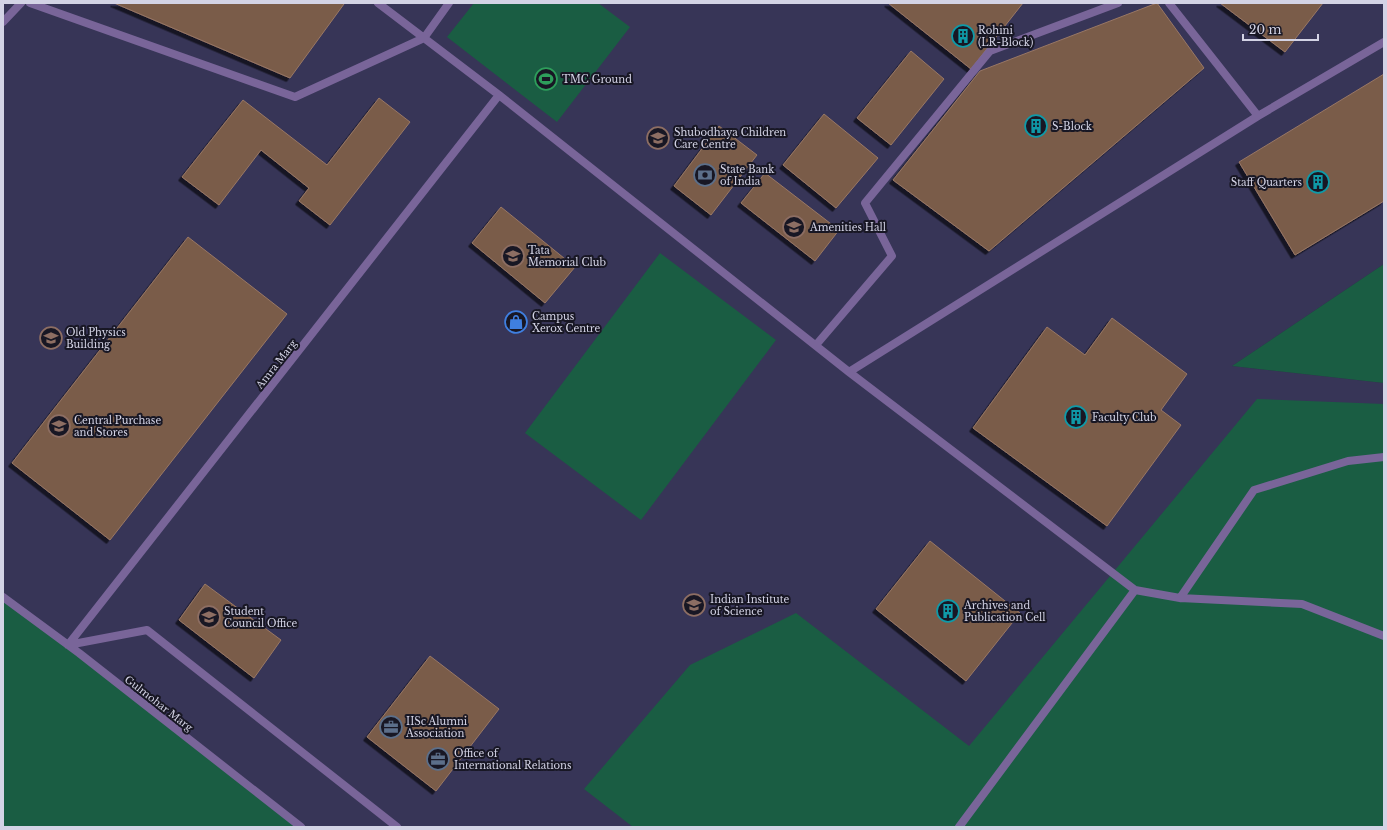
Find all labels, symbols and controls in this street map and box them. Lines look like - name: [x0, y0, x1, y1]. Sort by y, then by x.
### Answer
- scale bar: [1243, 16, 1318, 42]
- text: 20 m: [1249, 22, 1281, 37]
- building icon: Rohini (LR-Block): [950, 23, 976, 49]
- place label: Rohini (LR-Block): [978, 24, 1033, 49]
- sports icon: TMC Ground: [533, 66, 559, 92]
- place label: TMC Ground: [562, 73, 632, 86]
- building icon: S-Block: [1023, 113, 1049, 139]
- place label: S-Block: [1052, 120, 1093, 133]
- school or university icon: Shubodhaya Children Care Centre: [645, 125, 671, 151]
- place label: Shubodhaya Children Care Centre: [674, 126, 786, 151]
- bank icon: State Bank of India: [692, 162, 718, 188]
- place label: State Bank of India: [720, 163, 775, 188]
- building icon: Staff Quarters: [1305, 169, 1331, 195]
- place label: Staff Quarters: [1231, 176, 1302, 189]
- school or university icon: Amenities Hall: [781, 214, 807, 240]
- place label: Amenities Hall: [809, 221, 886, 234]
- school or university icon: Tata Memorial Club: [500, 243, 526, 269]
- place label: Tata Memorial Club: [528, 244, 606, 269]
- shop icon: Campus Xerox Centre: [503, 309, 529, 335]
- place label: Campus Xerox Centre: [532, 310, 600, 335]
- school or university icon: Old Physics Building: [38, 325, 64, 351]
- place label: Old Physics Building: [66, 326, 126, 351]
- street label: Amra Marg: [253, 336, 300, 392]
- building icon: Faculty Club: [1063, 404, 1089, 430]
- place label: Faculty Club: [1092, 411, 1157, 424]
- school or university icon: Central Purchase and Stores: [46, 413, 72, 439]
- place label: Central Purchase and Stores: [74, 414, 161, 439]
- school or university icon: Indian Institute of Science: [681, 592, 707, 618]
- place label: Indian Institute of Science: [710, 593, 790, 618]
- building icon: Archives and Publication Cell: [935, 598, 961, 624]
- place label: Archives and Publication Cell: [963, 599, 1045, 624]
- school or university icon: Student Council Office: [196, 604, 222, 630]
- place label: Student Council Office: [224, 605, 298, 630]
- street label: Gulmohar Marg: [122, 673, 196, 735]
- office icon: IISc Alumni Association: [378, 714, 404, 740]
- place label: IISc Alumni Association: [405, 715, 468, 740]
- office icon: Office of International Relations: [425, 746, 451, 772]
- place label: Office of International Relations: [454, 747, 572, 772]

